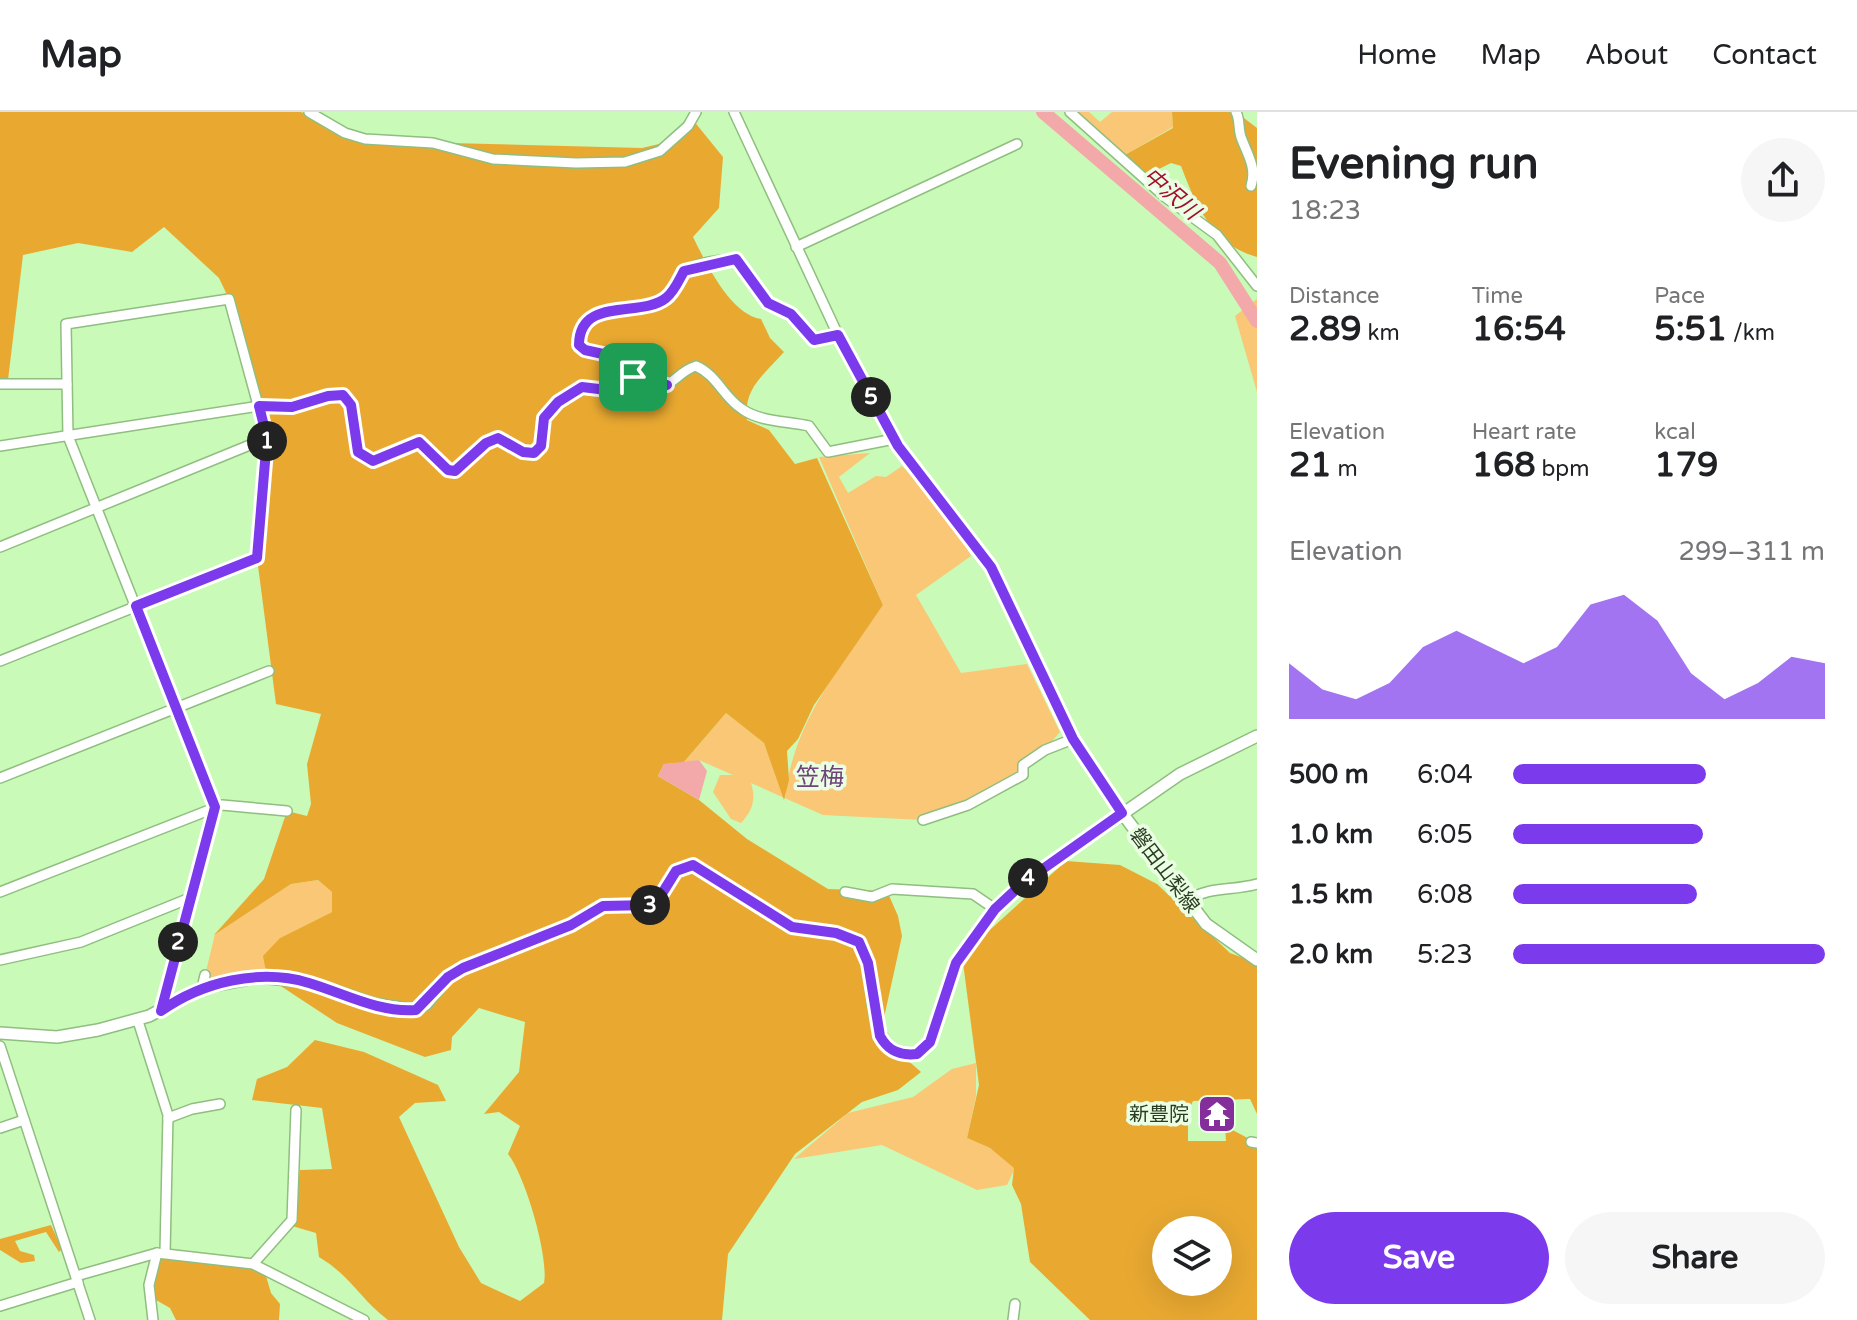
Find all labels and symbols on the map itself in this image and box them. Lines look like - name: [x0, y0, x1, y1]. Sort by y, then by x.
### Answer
- water label: 中沢川: [1138, 162, 1206, 227]
- pin: [599, 343, 667, 411]
- pin: 5: [851, 377, 891, 417]
- pin: 1: [247, 421, 287, 461]
- district label: 笠梅: [796, 763, 844, 792]
- street label: 磐田山梨線: [1125, 823, 1204, 918]
- pin: 4: [1008, 858, 1048, 898]
- pin: 3: [630, 885, 670, 925]
- pin: 2: [158, 922, 198, 962]
- temple icon: 新豊院: [1196, 1093, 1238, 1135]
- place label: 新豊院: [1129, 1103, 1189, 1127]

